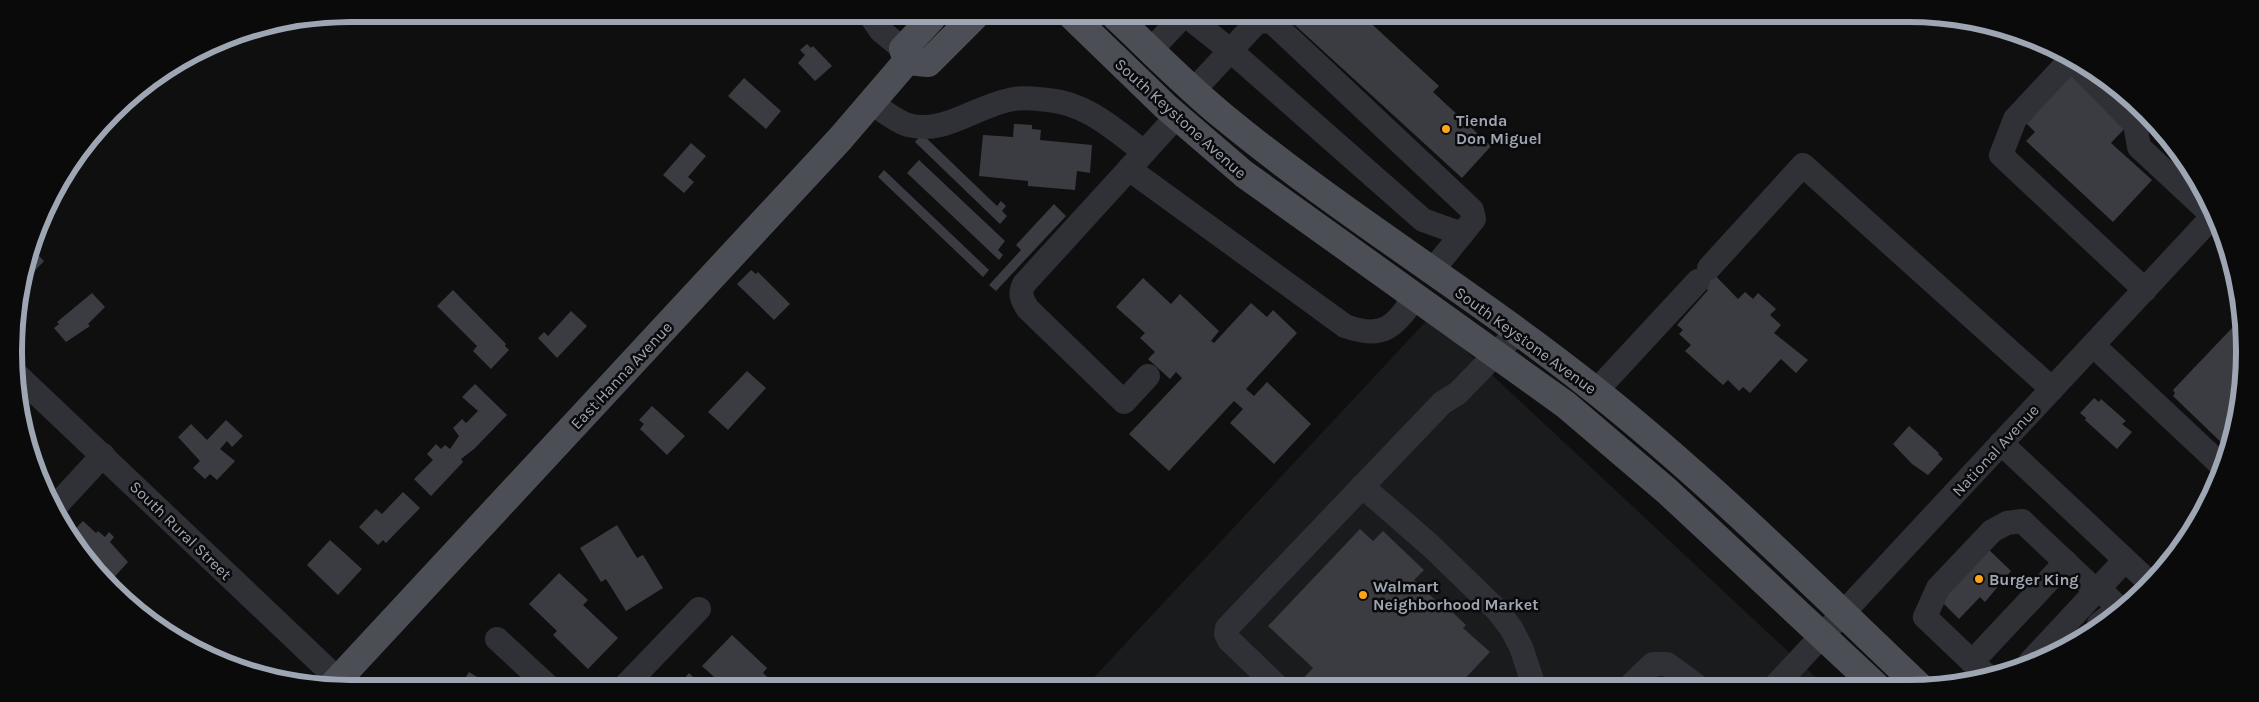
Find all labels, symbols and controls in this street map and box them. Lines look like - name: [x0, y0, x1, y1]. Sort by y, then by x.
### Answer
- street label: South Keystone Avenue: [1111, 54, 1250, 182]
- place label: Tienda Don Miguel: [1456, 111, 1542, 148]
- marker: Tienda Don Miguel: [1440, 123, 1452, 135]
- street label: South Keystone Avenue: [1451, 283, 1600, 398]
- street label: East Hanna Avenue: [567, 318, 676, 433]
- street label: National Avenue: [1948, 400, 2043, 500]
- street label: South Rural Street: [126, 477, 235, 584]
- place label: Burger King: [1989, 570, 2079, 589]
- marker: Burger King: [1973, 573, 1985, 585]
- place label: Walmart Neighborhood Market: [1373, 577, 1538, 614]
- marker: Walmart Neighborhood Market: [1357, 589, 1369, 601]

